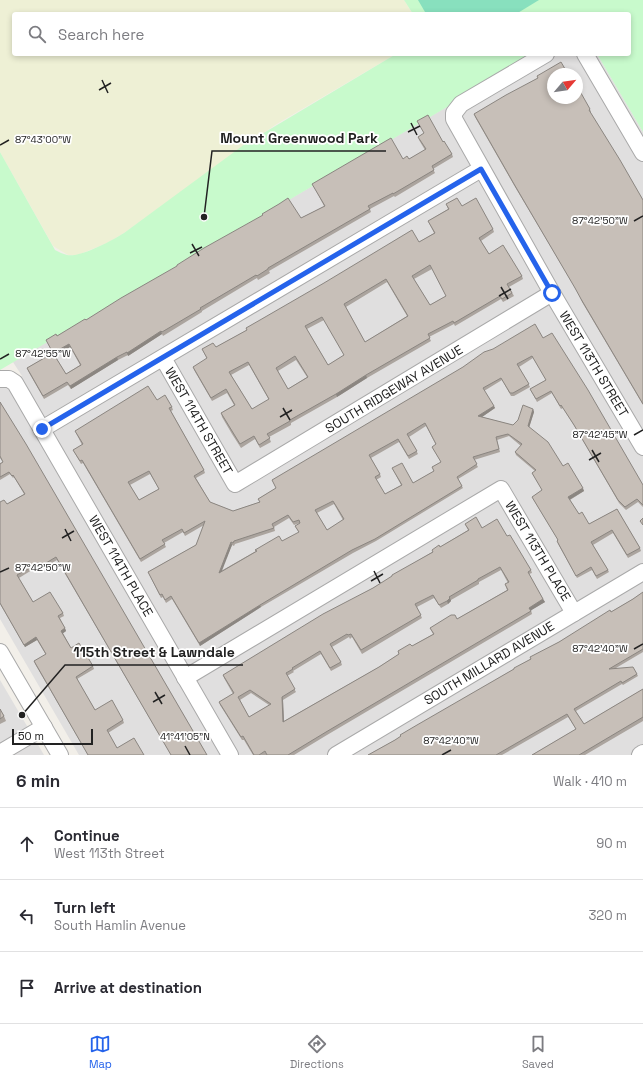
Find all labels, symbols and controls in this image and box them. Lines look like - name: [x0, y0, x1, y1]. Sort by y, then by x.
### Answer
- search box: [12, 12, 631, 56]
- icon: search: [26, 23, 48, 45]
- text: Search here: [58, 25, 144, 44]
- north arrow: [547, 68, 583, 104]
- callout: Mount Greenwood Park: [212, 125, 386, 151]
- text: Mount Greenwood Park: [220, 129, 378, 147]
- text: 87°43'00"W: [15, 133, 71, 146]
- text: 87°42'50"W: [572, 214, 628, 227]
- route start: [543, 284, 561, 302]
- street label: WEST 113TH STREET: [556, 308, 633, 420]
- street label: SOUTH RIDGEWAY AVENUE: [322, 341, 466, 437]
- text: 87°42'55"W: [15, 347, 71, 360]
- street label: WEST 114TH STREET: [161, 364, 237, 478]
- route end: [33, 420, 51, 438]
- text: 87°42'45"W: [572, 428, 628, 441]
- street label: WEST 113TH PLACE: [501, 498, 575, 604]
- street label: WEST 114TH PLACE: [85, 512, 157, 620]
- text: 87°42'50"W: [15, 561, 71, 574]
- street label: SOUTH MILLARD AVENUE: [421, 617, 557, 709]
- callout: 115th Street & Lawndale: [65, 639, 243, 665]
- text: 87°42'40"W: [572, 642, 628, 655]
- text: 115th Street & Lawndale: [73, 643, 235, 661]
- scale bar: [12, 727, 93, 746]
- text: 50 m: [18, 729, 44, 743]
- text: 41°41'05"N: [160, 730, 210, 743]
- text: 87°42'40"W: [423, 734, 479, 747]
- text: 6 min: [16, 770, 60, 792]
- text: Walk · 410 m: [553, 773, 627, 790]
- text: Continue: [54, 826, 120, 845]
- icon: ahead: [16, 833, 38, 855]
- text: 90 m: [596, 835, 627, 852]
- text: West 113th Street: [54, 845, 165, 862]
- text: Turn left: [54, 898, 116, 917]
- icon: left: [16, 905, 38, 927]
- text: 320 m: [588, 907, 627, 924]
- text: South Hamlin Avenue: [54, 917, 186, 934]
- icon: arrive: [16, 977, 38, 999]
- text: Arrive at destination: [54, 978, 202, 997]
- tab: Map: [89, 1033, 112, 1071]
- tab: Directions: [290, 1033, 344, 1071]
- tab: Saved: [522, 1033, 554, 1071]

